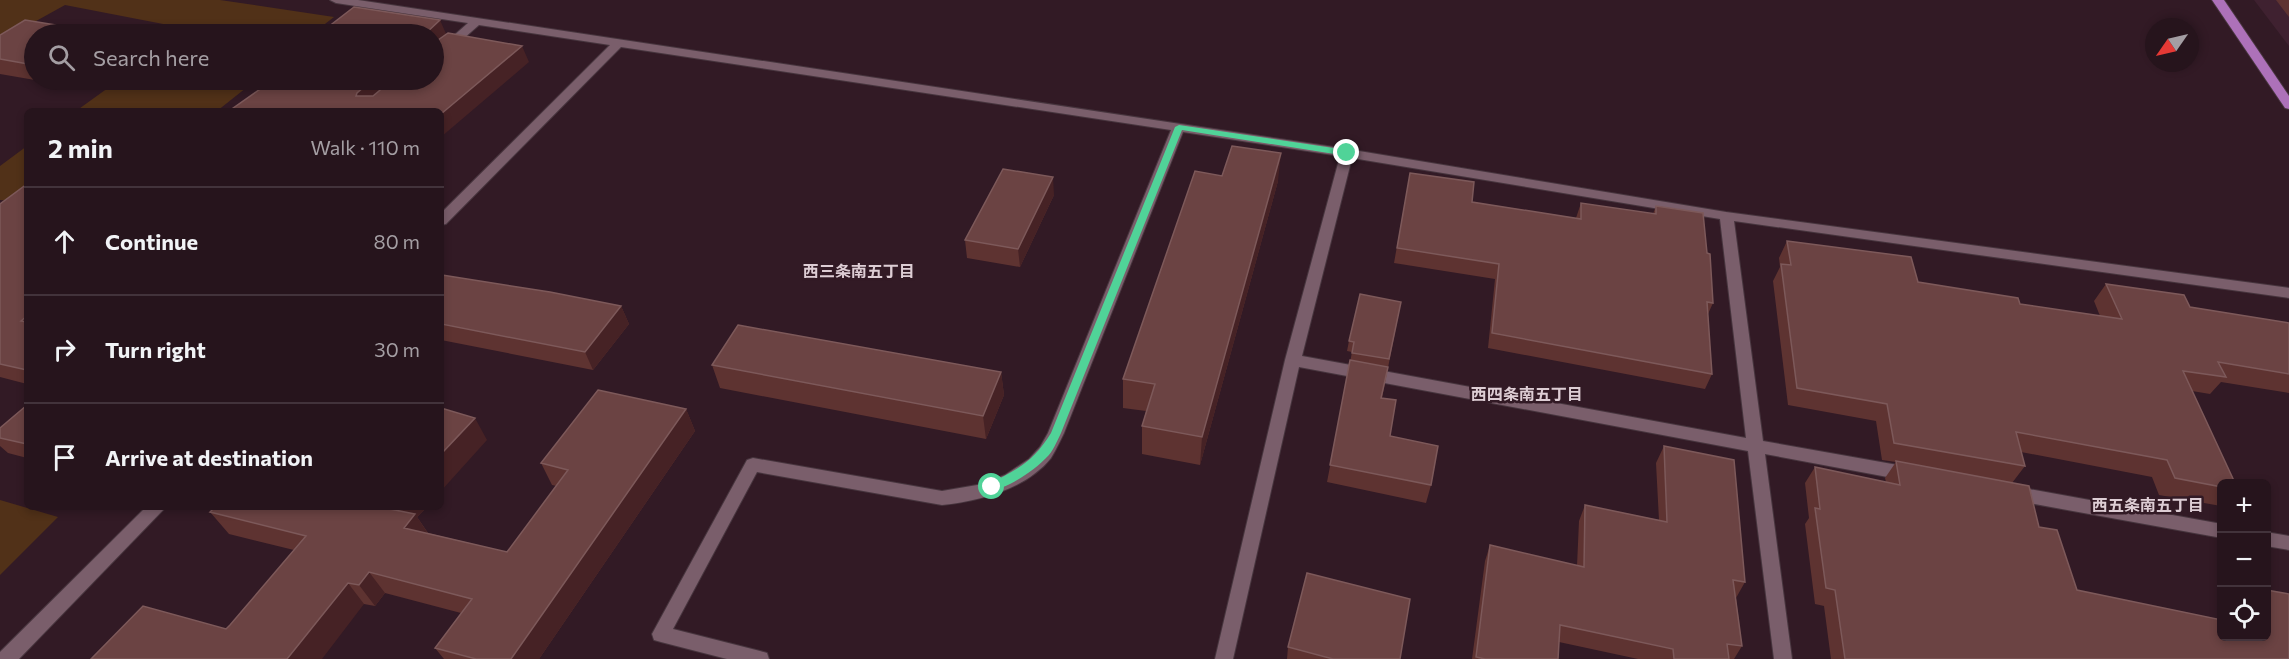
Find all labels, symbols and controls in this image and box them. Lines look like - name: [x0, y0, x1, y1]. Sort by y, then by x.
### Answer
- north arrow: [2145, 18, 2199, 72]
- search box: [24, 24, 444, 90]
- icon: search: [45, 41, 78, 74]
- text: Search here: [93, 44, 209, 71]
- text: 2 min: [48, 132, 113, 163]
- text: Walk · 110 m: [310, 135, 420, 159]
- route end: [1333, 139, 1359, 165]
- icon: ahead: [48, 225, 81, 258]
- text: Continue: [105, 228, 198, 255]
- text: 80 m: [374, 229, 420, 253]
- district label: 西三条南五丁目: [803, 261, 915, 280]
- icon: right: [48, 333, 81, 366]
- text: Turn right: [105, 336, 206, 363]
- text: 30 m: [374, 337, 420, 361]
- district label: 西四条南五丁目: [1471, 384, 1583, 403]
- icon: arrive: [48, 441, 81, 474]
- text: Arrive at destination: [105, 444, 313, 471]
- route start: [978, 473, 1004, 499]
- map controls: [2217, 479, 2271, 641]
- button: +: [2217, 479, 2271, 533]
- district label: 西五条南五丁目: [2092, 495, 2204, 514]
- button: −: [2217, 533, 2271, 587]
- button: locate: [2217, 587, 2271, 641]

